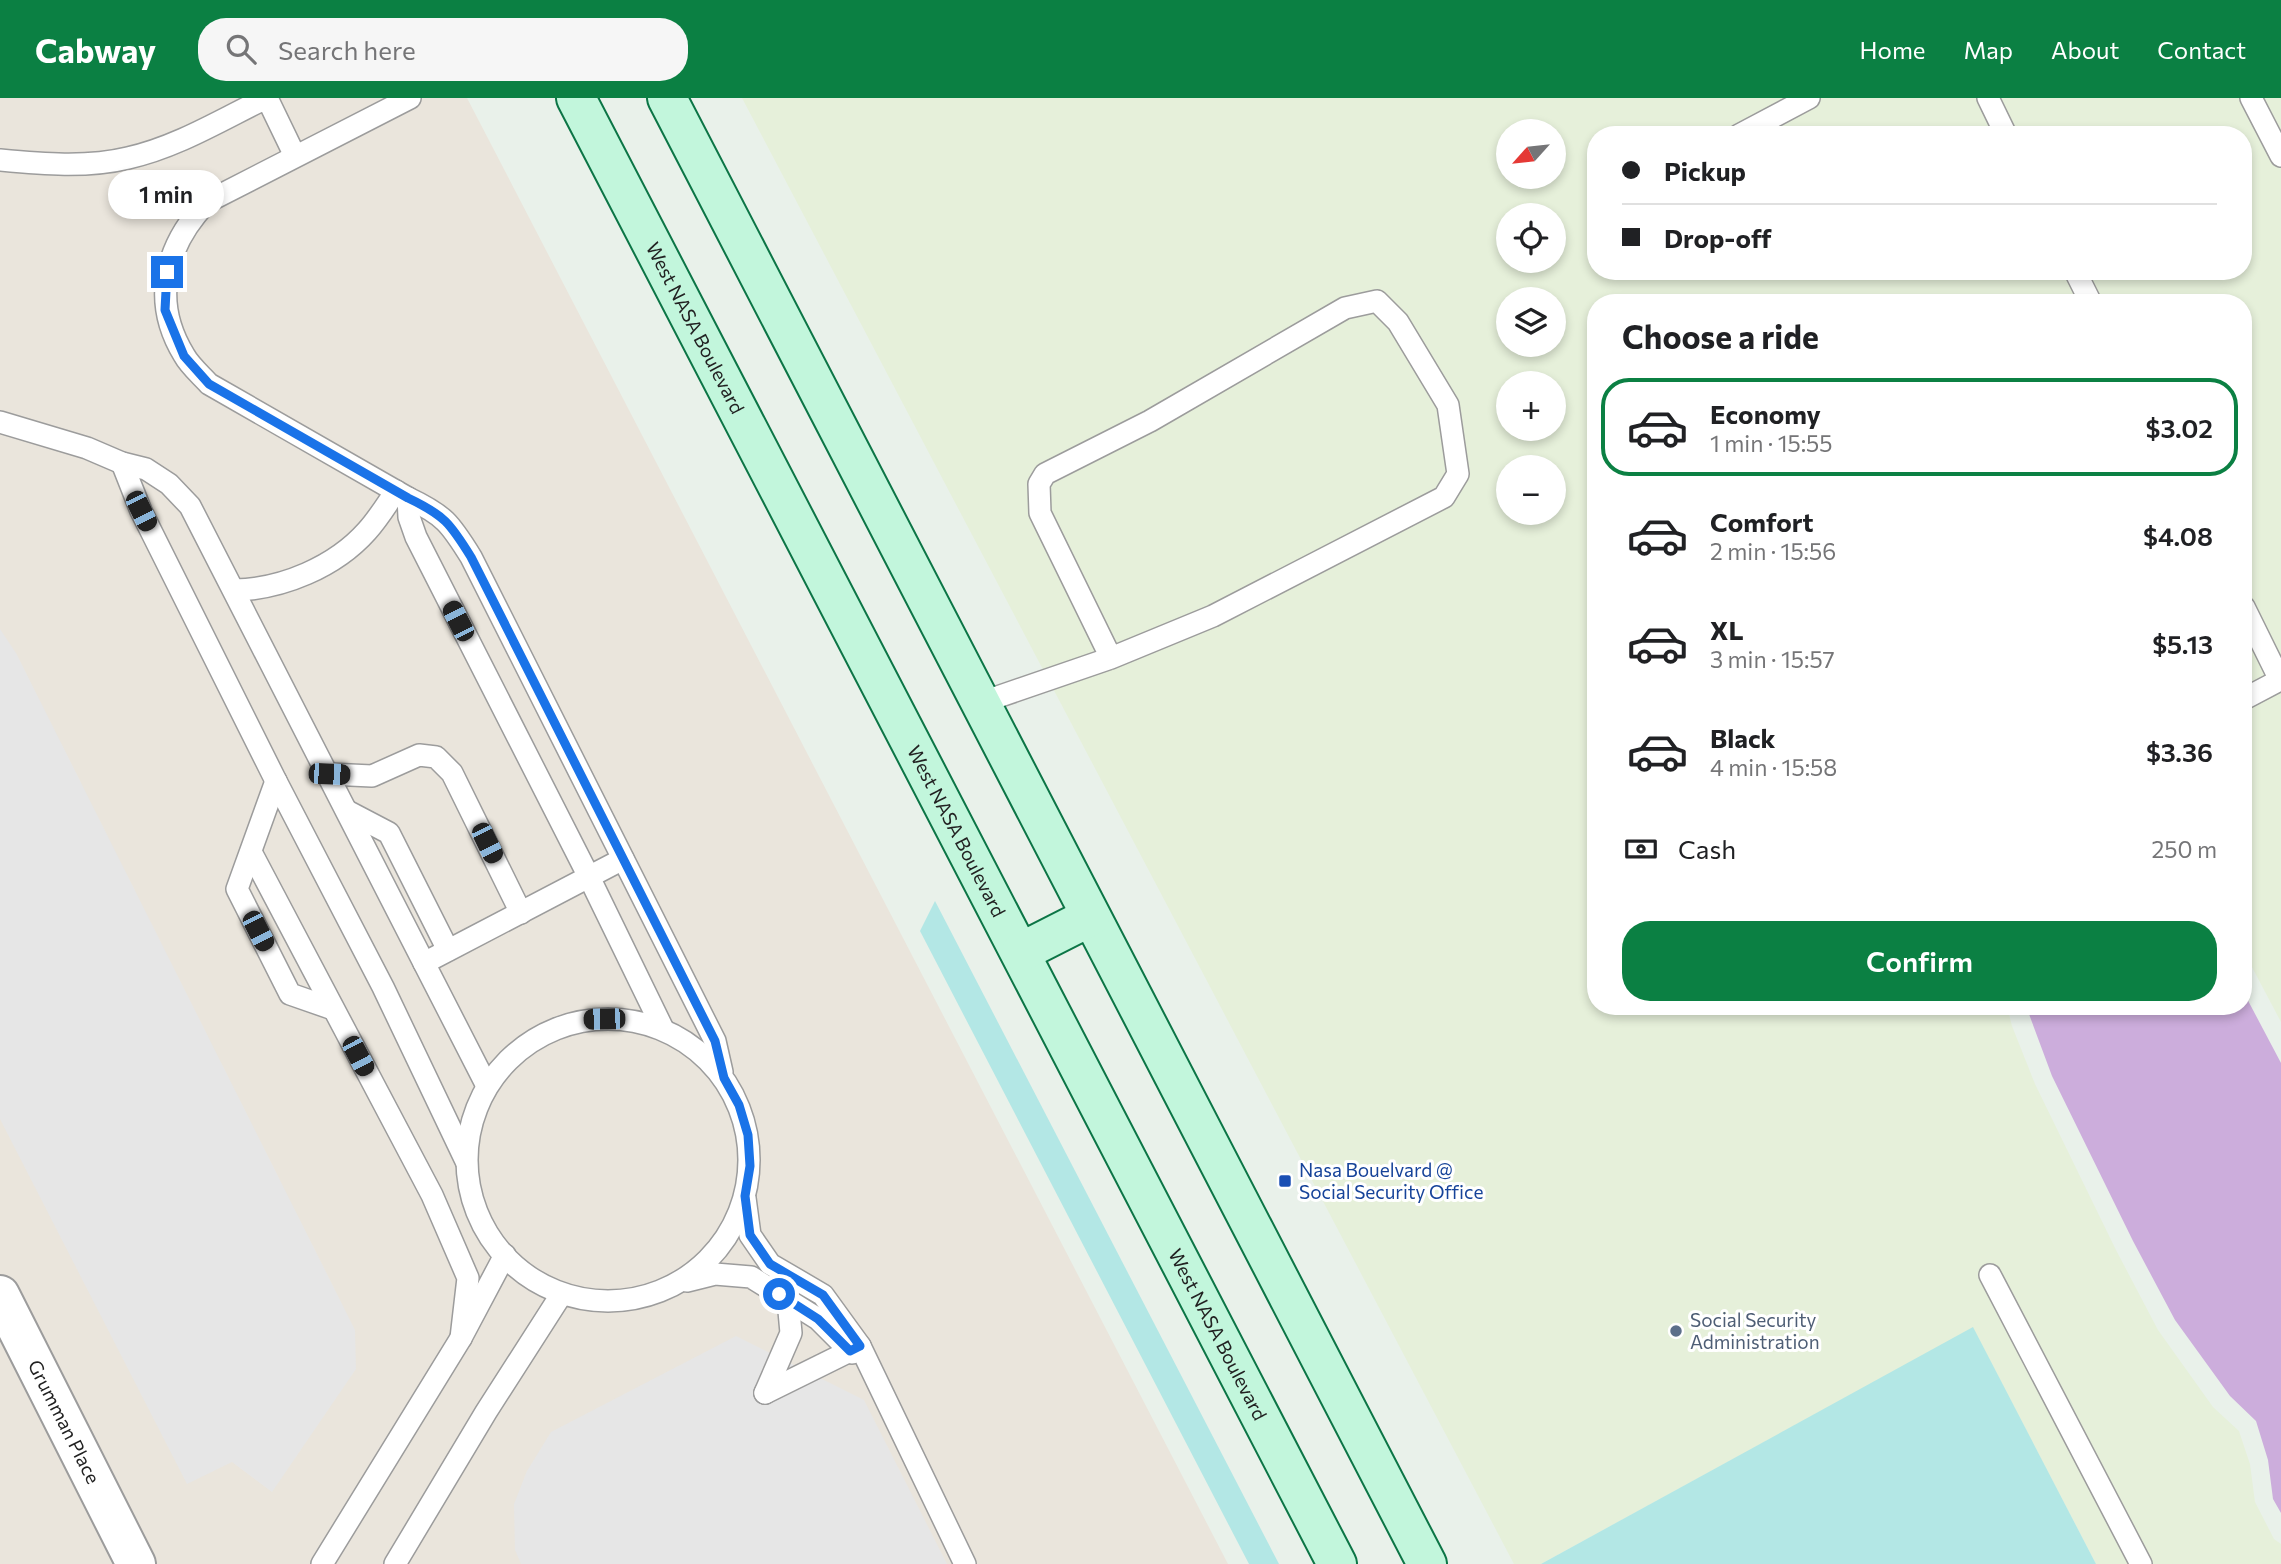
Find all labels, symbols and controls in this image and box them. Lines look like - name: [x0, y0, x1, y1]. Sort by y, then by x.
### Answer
- search box: [198, 18, 688, 81]
- text: Cabway: [35, 29, 156, 70]
- icon: search: [222, 30, 260, 68]
- text: Search here: [278, 34, 416, 65]
- text: Home: [1860, 35, 1926, 64]
- text: Map: [1964, 35, 2013, 64]
- text: About: [2051, 35, 2119, 64]
- text: Contact: [2157, 35, 2246, 64]
- north arrow: [1496, 119, 1566, 189]
- map controls: [1496, 119, 1566, 525]
- text: Pickup: [1664, 155, 1746, 186]
- callout: 1 min: [109, 170, 225, 220]
- text: 1 min: [139, 180, 193, 208]
- button: locate: [1496, 203, 1566, 273]
- text: Drop-off: [1664, 222, 1771, 253]
- street label: West NASA Boulevard: [642, 238, 750, 417]
- route end: [151, 256, 183, 288]
- button: layers: [1496, 287, 1566, 357]
- text: Choose a ride: [1622, 316, 1819, 356]
- button: +: [1496, 371, 1566, 441]
- icon: car: [1626, 396, 1689, 459]
- text: Economy: [1710, 398, 1821, 429]
- text: $3.02: [2146, 412, 2213, 443]
- text: 1 min · 15:55: [1710, 429, 1833, 457]
- button: −: [1496, 455, 1566, 525]
- car: [123, 488, 160, 534]
- icon: car: [1626, 504, 1689, 567]
- text: Comfort: [1710, 506, 1813, 537]
- text: $4.08: [2143, 520, 2213, 551]
- text: 2 min · 15:56: [1710, 537, 1836, 565]
- car: [440, 598, 477, 644]
- icon: car: [1626, 612, 1689, 675]
- text: XL: [1710, 614, 1744, 645]
- text: $5.13: [2152, 628, 2213, 659]
- text: 3 min · 15:57: [1710, 645, 1835, 673]
- icon: car: [1626, 720, 1689, 783]
- text: Black: [1710, 722, 1776, 753]
- text: $3.36: [2146, 736, 2213, 767]
- street label: West NASA Boulevard: [903, 741, 1011, 921]
- text: 4 min · 15:58: [1710, 753, 1837, 781]
- car: [308, 763, 351, 785]
- car: [469, 820, 506, 866]
- icon: cash: [1622, 830, 1660, 868]
- text: Cash: [1678, 833, 1736, 864]
- text: 250 m: [2152, 835, 2217, 863]
- car: [240, 908, 277, 954]
- button: Confirm: [1622, 921, 2217, 1001]
- car: [583, 1008, 626, 1030]
- car: [339, 1033, 378, 1079]
- place label: Nasa Bouelvard @ Social Security Office: [1299, 1158, 1484, 1203]
- marker: Nasa Bouelvard @ Social Security Office: [1277, 1173, 1293, 1189]
- street label: West NASA Boulevard: [1164, 1244, 1272, 1424]
- route start: [763, 1278, 795, 1310]
- place label: Social Security Administration: [1690, 1308, 1820, 1353]
- marker: Social Security Administration: [1668, 1323, 1684, 1339]
- street label: Grumman Place: [24, 1356, 105, 1487]

